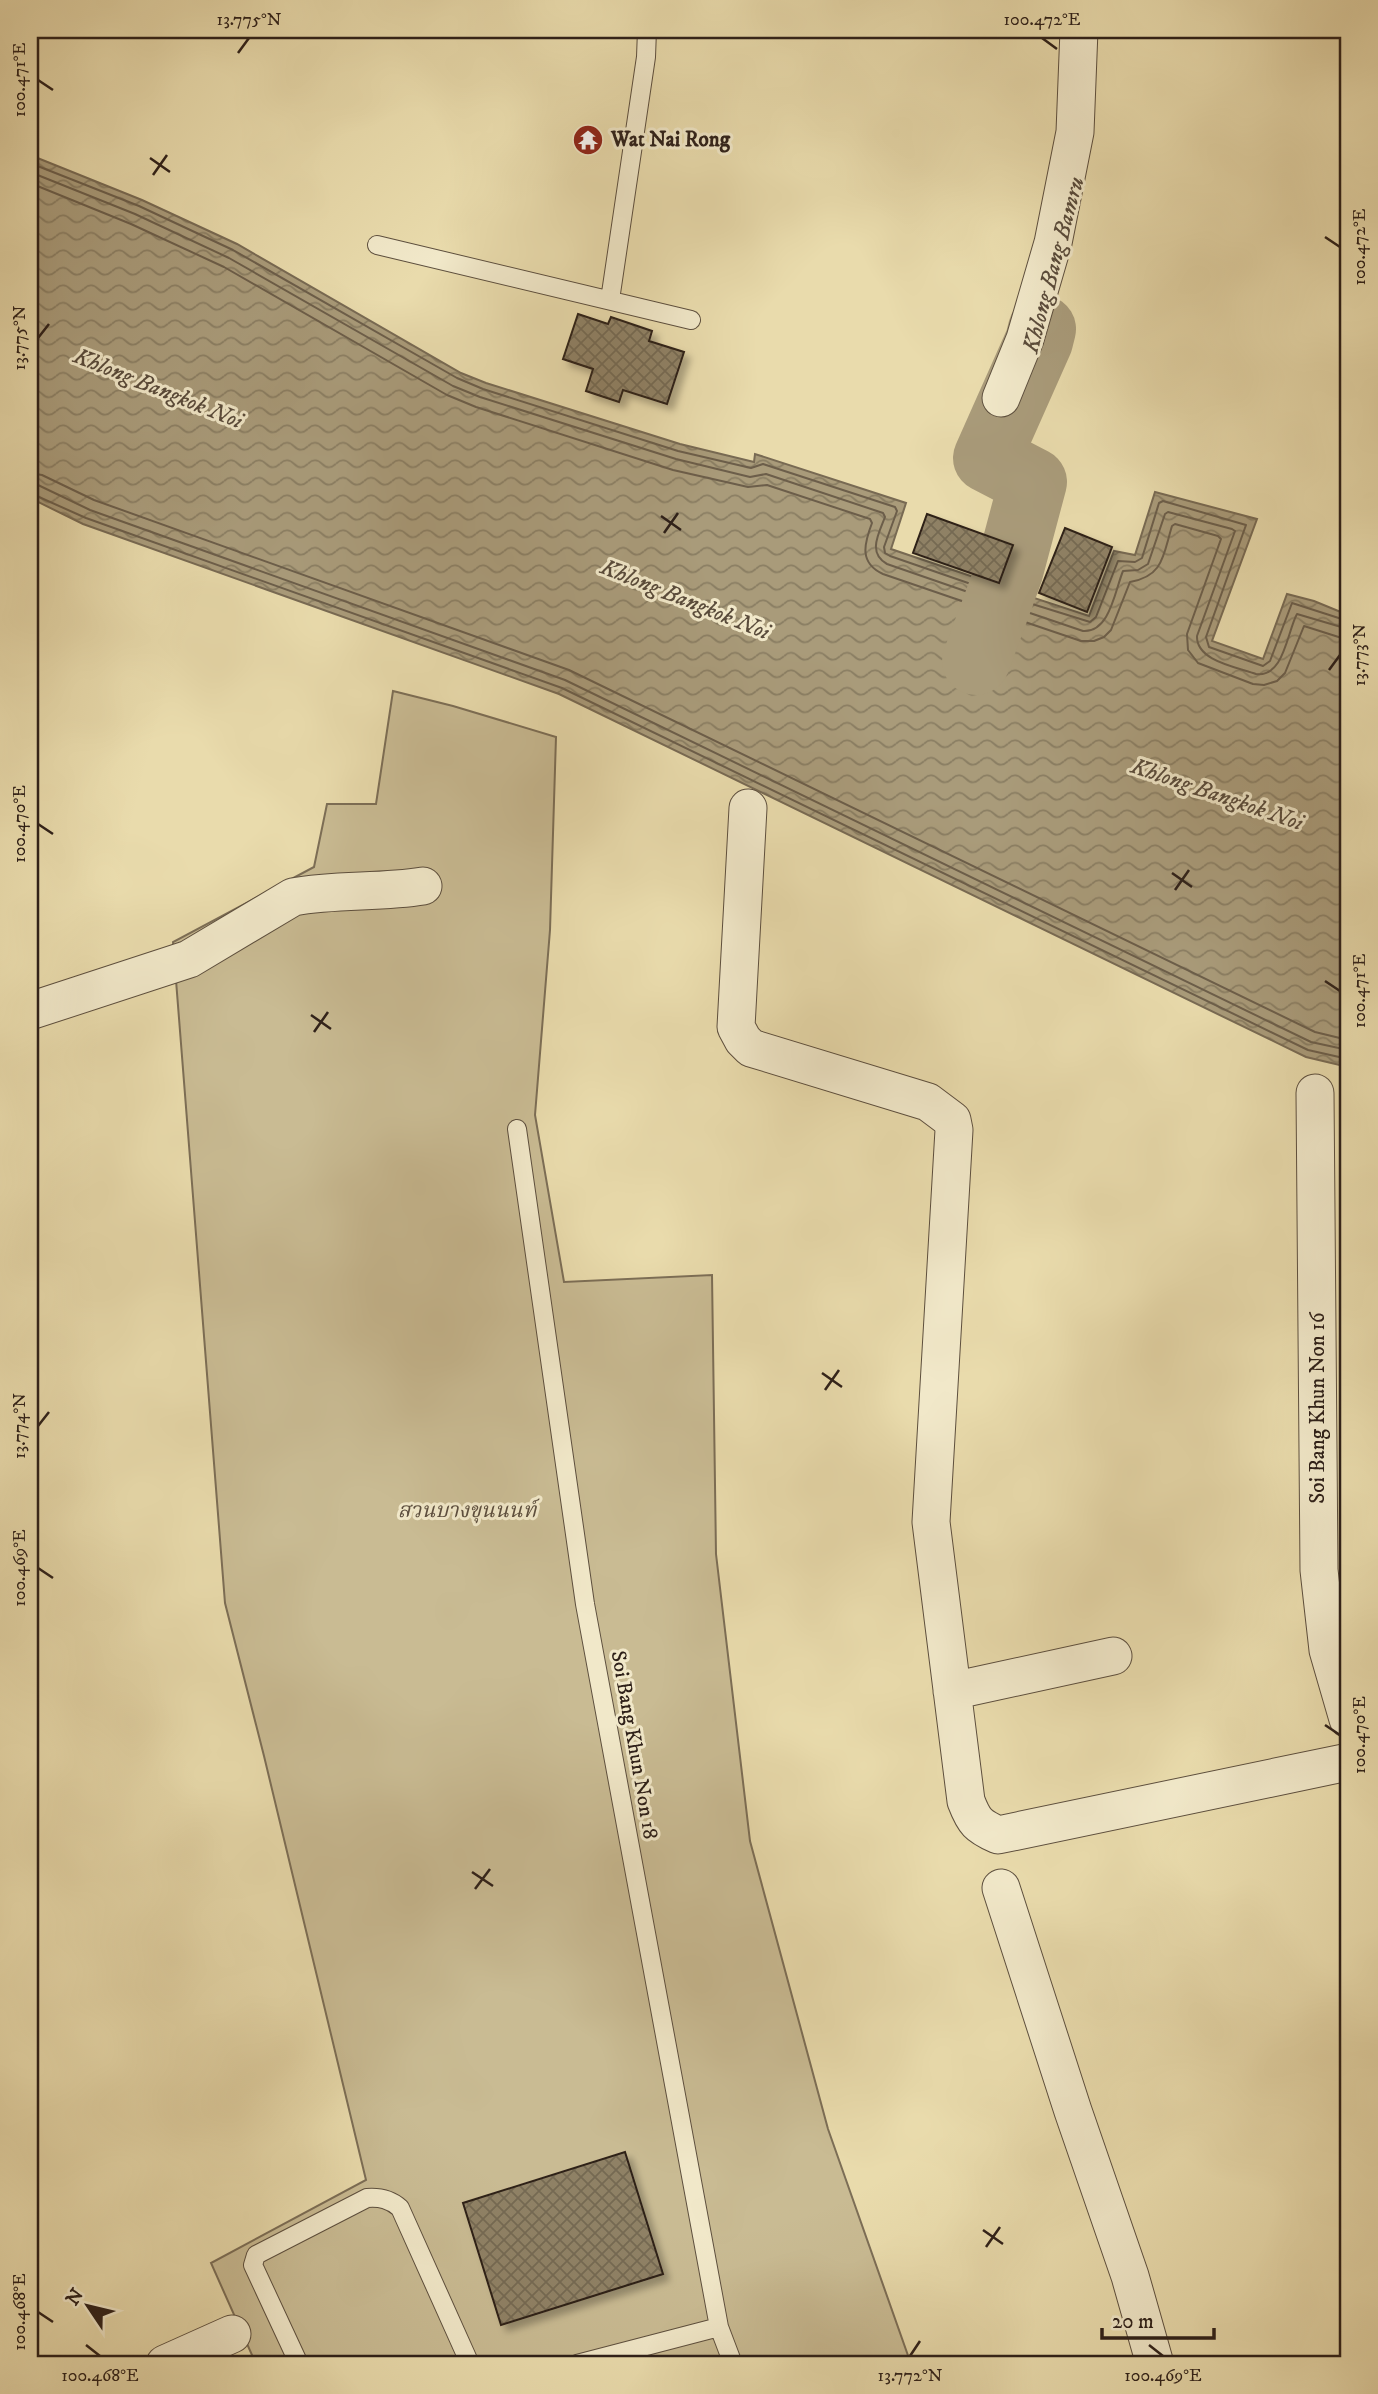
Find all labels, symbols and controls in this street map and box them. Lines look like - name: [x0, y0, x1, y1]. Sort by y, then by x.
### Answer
- text: 13.775°N: [217, 9, 282, 31]
- text: 100.472°E: [1004, 9, 1081, 31]
- text: 100.471°E: [9, 42, 31, 117]
- temple icon: Wat Nai Rong: [571, 123, 605, 157]
- place label: Wat Nai Rong: [610, 127, 731, 153]
- water label: Khlong Bang Bamru: [1016, 174, 1091, 357]
- text: 100.472°E: [1349, 208, 1371, 285]
- text: 13.775°N: [9, 305, 31, 370]
- water label: Khlong Bangkok Noi: [68, 341, 249, 437]
- water label: Khlong Bangkok Noi: [595, 552, 776, 648]
- text: 13.773°N: [1349, 623, 1371, 686]
- water label: Khlong Bangkok Noi: [1126, 752, 1309, 839]
- text: 100.470°E: [9, 785, 31, 863]
- text: 100.471°E: [1349, 953, 1371, 1028]
- street label: Soi Bang Khun Non 16: [1305, 1311, 1331, 1504]
- text: 13.774°N: [9, 1393, 31, 1459]
- park label: สวนบางขุนนนท์: [398, 1498, 540, 1524]
- text: 100.469°E: [9, 1529, 31, 1607]
- street label: Soi Bang Khun Non 18: [605, 1649, 663, 1841]
- text: 100.470°E: [1349, 1696, 1371, 1774]
- north arrow: [52, 2272, 122, 2342]
- text: 100.468°E: [9, 2273, 31, 2351]
- text: N: [61, 2284, 89, 2310]
- scale bar: [1102, 2296, 1214, 2340]
- text: 20 m: [1112, 2309, 1154, 2335]
- text: 100.468°E: [61, 2365, 139, 2387]
- text: 13.772°N: [878, 2365, 943, 2387]
- text: 100.469°E: [1124, 2365, 1202, 2387]

